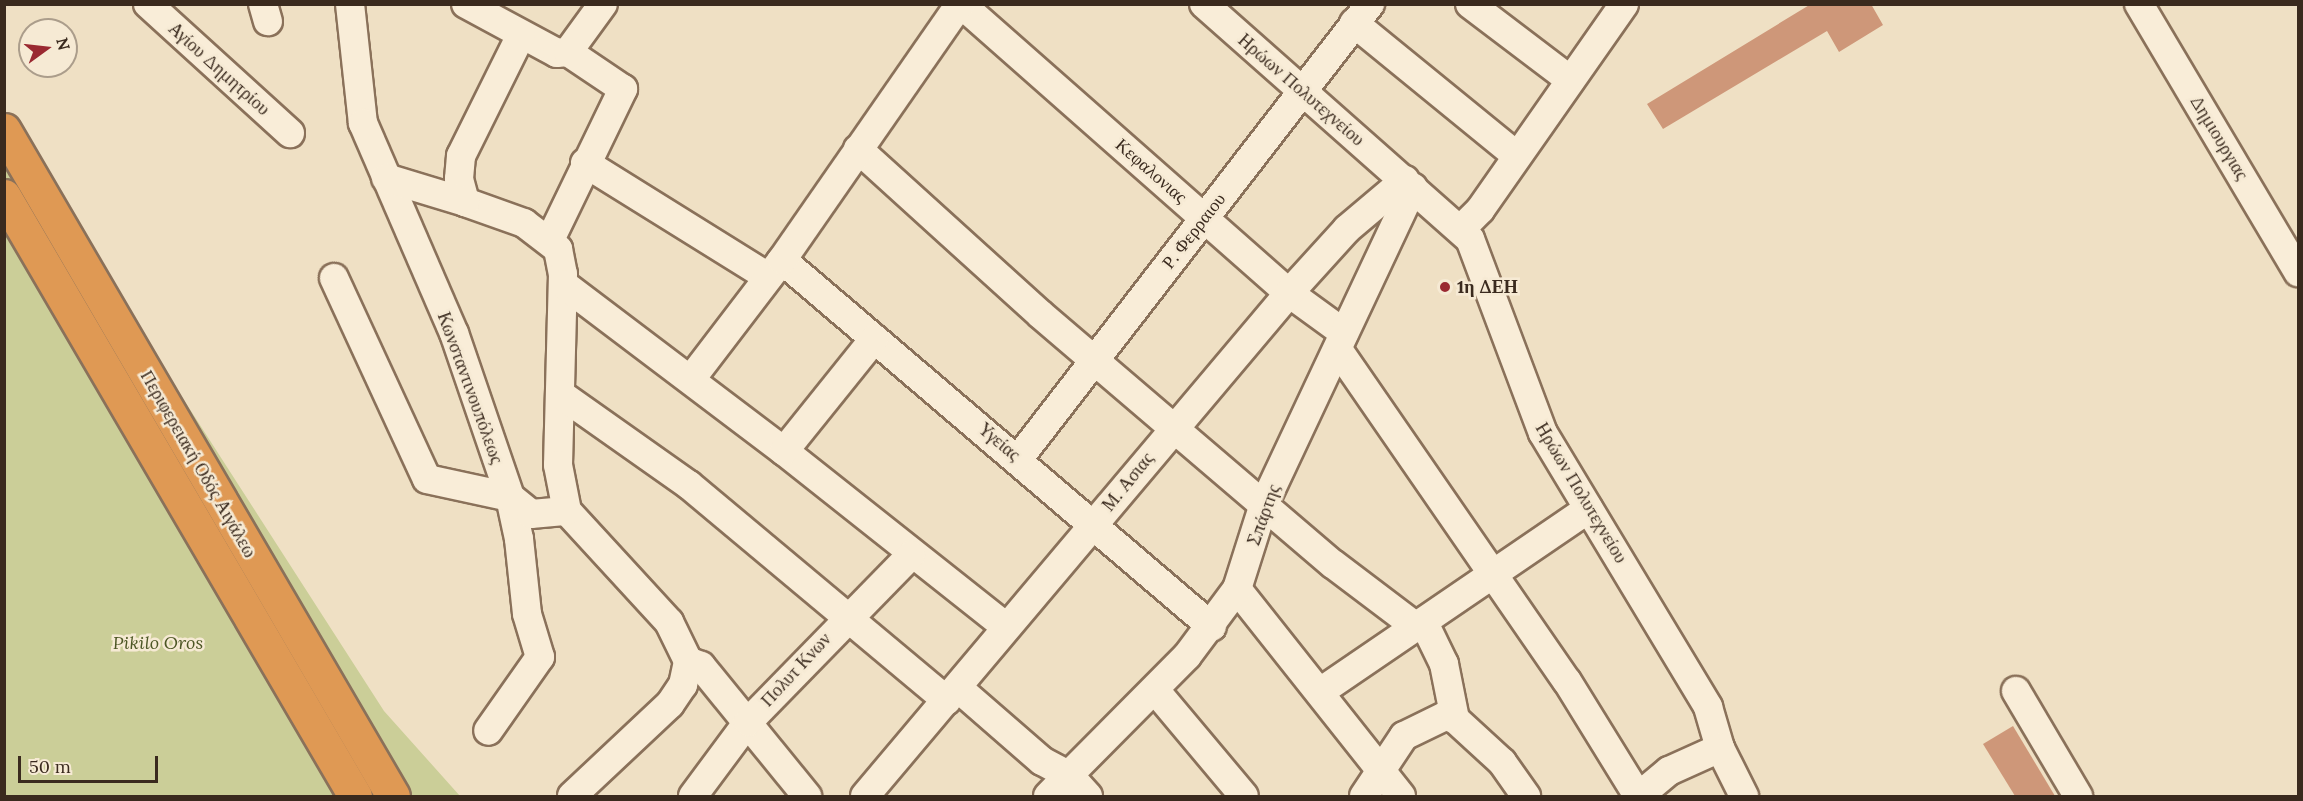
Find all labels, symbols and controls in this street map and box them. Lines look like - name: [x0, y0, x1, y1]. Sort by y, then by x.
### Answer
- north arrow: [18, 18, 78, 78]
- street label: Αγίου Δημητρίου: [164, 18, 274, 120]
- street label: Ηρώων Πολυτεχνείου: [1234, 29, 1368, 151]
- text: N: [52, 35, 75, 52]
- street label: Δημιουργιας: [2186, 92, 2252, 184]
- street label: Κεφαλονιας: [1111, 134, 1191, 208]
- street label: Ρ. Φερραιου: [1158, 189, 1230, 273]
- place label: 1η ΔΕΗ: [1457, 276, 1518, 298]
- marker: 1η ΔΕΗ: [1438, 280, 1452, 294]
- street label: Κωνσταντινουπόλεως: [433, 309, 507, 467]
- street label: Περιφερειακή Οδός Αιγάλεω: [135, 366, 261, 562]
- street label: Υγείας: [974, 418, 1024, 466]
- street label: Ηρώων Πολυτεχνείου: [1531, 419, 1631, 567]
- street label: Μ. Ασιας: [1098, 448, 1158, 516]
- street label: Σπάρτης: [1243, 482, 1285, 548]
- street label: Πολυτ Κνων: [756, 629, 836, 711]
- park label: Pikilo Oros: [113, 632, 203, 654]
- scale bar: [21, 744, 160, 782]
- text: 50 m: [29, 755, 71, 778]

